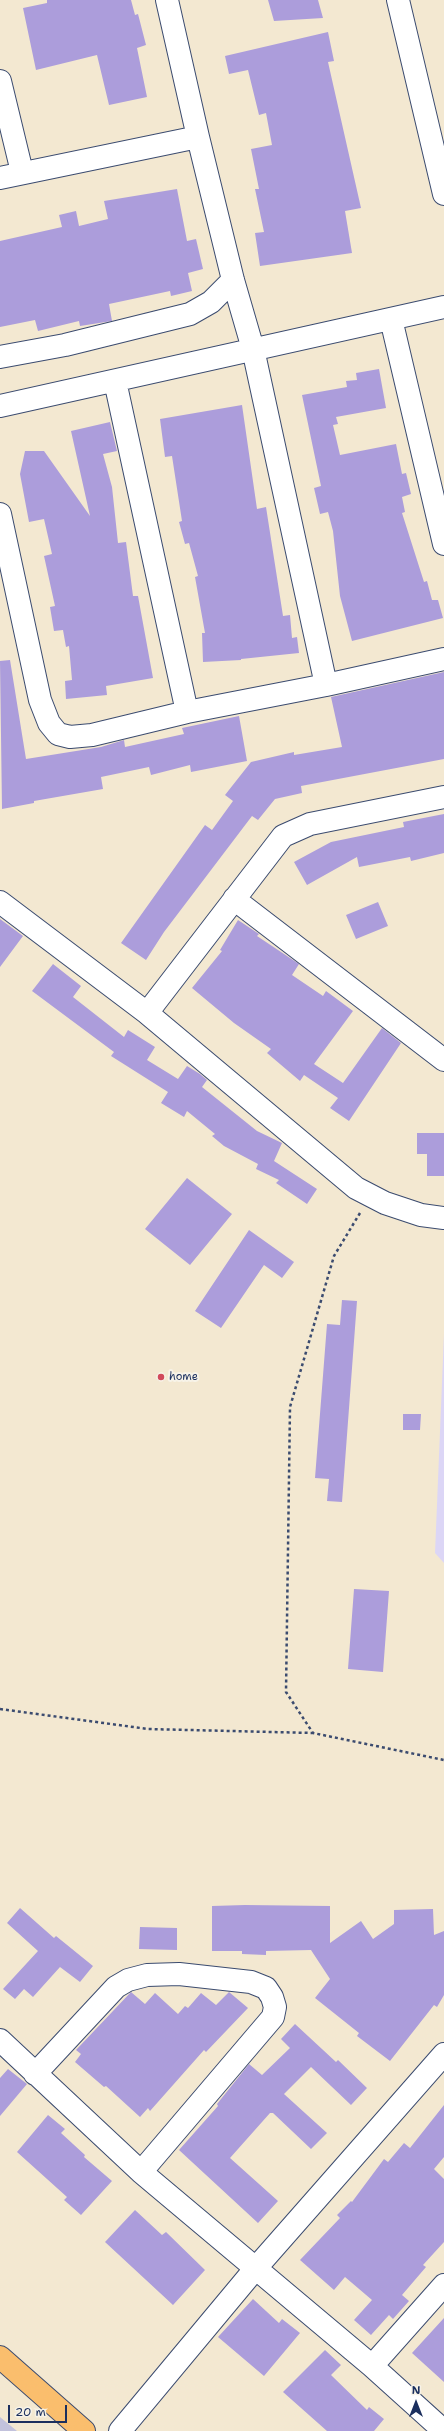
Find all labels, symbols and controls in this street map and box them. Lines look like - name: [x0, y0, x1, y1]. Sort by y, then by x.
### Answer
- place label: home: [169, 1370, 198, 1384]
- marker: home: [156, 1372, 166, 1382]
- north arrow: [396, 2383, 436, 2423]
- text: N: [412, 2383, 420, 2398]
- scale bar: [10, 2397, 69, 2423]
- text: 20 m: [15, 2404, 46, 2420]

